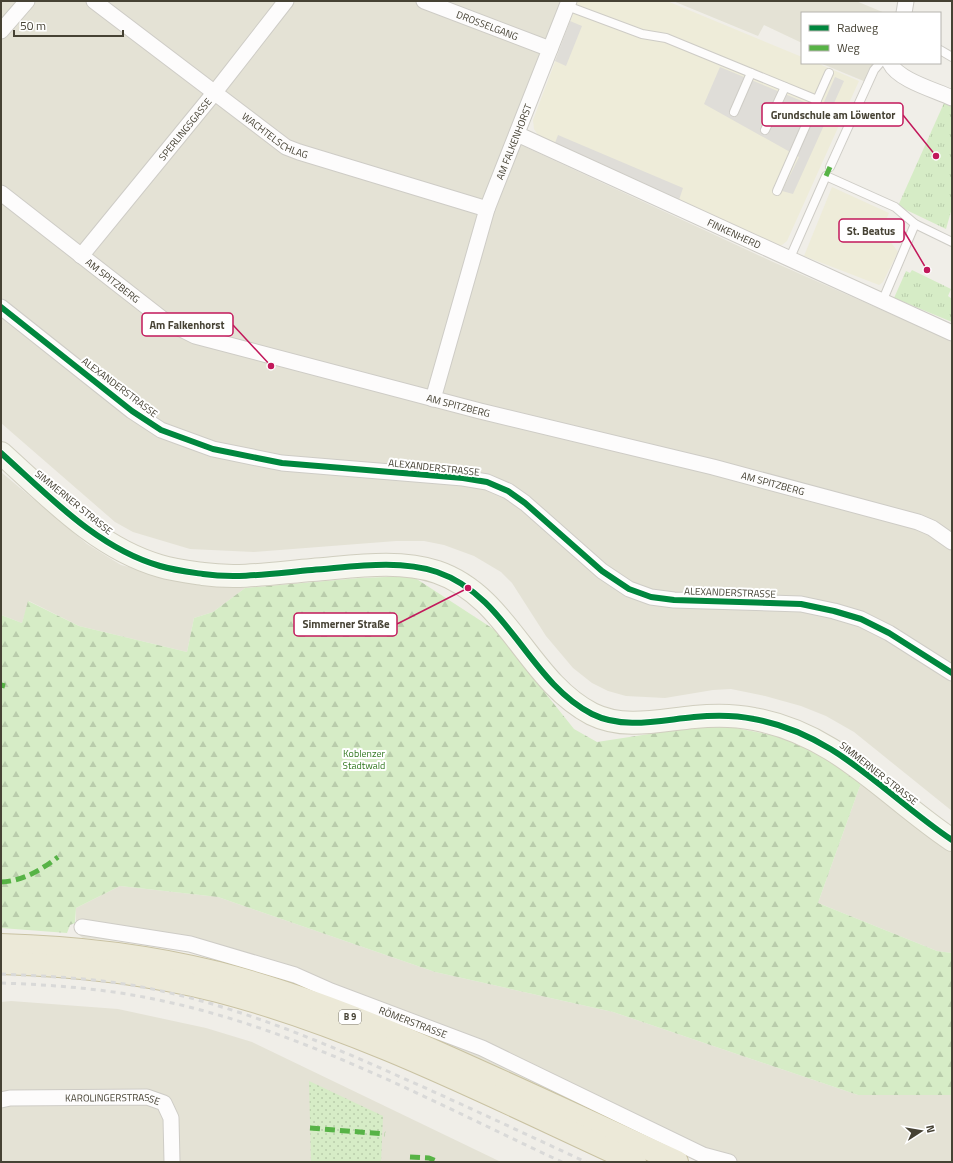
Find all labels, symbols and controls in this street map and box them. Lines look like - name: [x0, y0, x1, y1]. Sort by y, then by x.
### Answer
- street label: DROSSELGANG: [454, 7, 521, 44]
- scale bar: [14, 12, 123, 38]
- legend: [801, 12, 941, 64]
- text: 50 m: [20, 16, 46, 35]
- text: Radweg: [837, 18, 878, 37]
- text: Weg: [837, 38, 860, 57]
- street label: SPERLINGSGASSE: [155, 94, 216, 164]
- street label: AM FALKENHORST: [492, 101, 536, 182]
- callout: Grundschule am Löwentor: [762, 103, 903, 126]
- text: Grundschule am Löwentor: [771, 107, 895, 123]
- street label: WACHTELSCHLAG: [239, 109, 310, 162]
- street label: FINKENHERD: [705, 215, 763, 253]
- callout: St. Beatus: [839, 219, 904, 242]
- text: St. Beatus: [847, 223, 895, 239]
- street label: AM SPITZBERG: [82, 255, 143, 307]
- callout: Am Falkenhorst: [142, 313, 233, 336]
- text: Am Falkenhorst: [150, 317, 225, 333]
- street label: ALEXANDERSTRASSE: [79, 354, 161, 421]
- street label: AM SPITZBERG: [425, 390, 492, 421]
- street label: ALEXANDERSTRASSE: [388, 455, 481, 480]
- street label: SIMMERNER STRASSE: [32, 466, 116, 539]
- street label: AM SPITZBERG: [739, 468, 806, 499]
- street label: ALEXANDERSTRASSE: [684, 583, 777, 602]
- callout: Simmerner Straße: [294, 613, 397, 636]
- text: Simmerner Straße: [302, 616, 390, 632]
- street label: SIMMERNER STRASSE: [836, 738, 922, 809]
- park label: Koblenzer Stadtwald: [343, 746, 385, 773]
- street label: RÖMERSTRASSE: [377, 1003, 450, 1042]
- road number: B 9: [339, 1010, 361, 1024]
- street label: KAROLINGERSTRASSE: [65, 1090, 162, 1109]
- north arrow: [901, 1111, 941, 1151]
- text: N: [922, 1124, 939, 1134]

